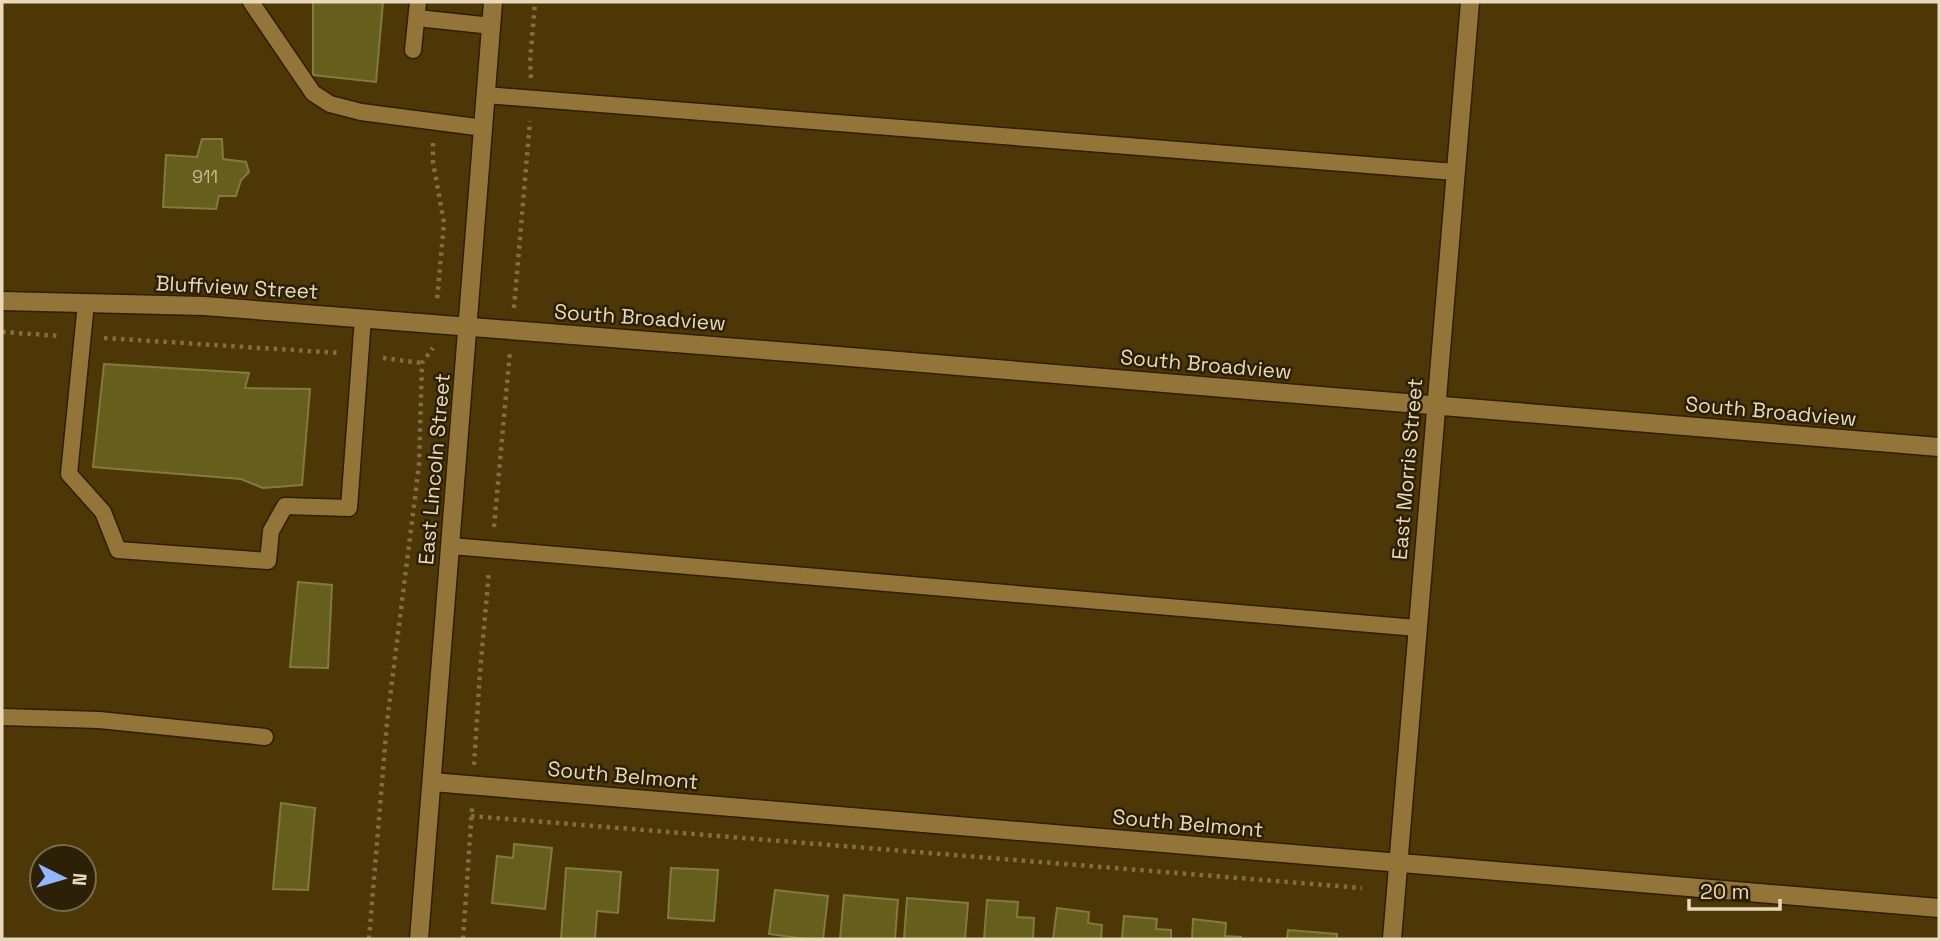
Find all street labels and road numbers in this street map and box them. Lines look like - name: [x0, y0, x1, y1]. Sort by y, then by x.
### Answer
- street label: Bluffview Street: [155, 269, 319, 305]
- street label: South Broadview: [553, 298, 727, 336]
- street label: South Broadview: [1119, 343, 1293, 385]
- street label: East Lincoln Street: [412, 372, 456, 566]
- street label: East Morris Street: [1386, 377, 1428, 561]
- street label: South Broadview: [1684, 390, 1858, 432]
- street label: South Belmont: [546, 755, 700, 795]
- street label: South Belmont: [1111, 803, 1265, 843]

